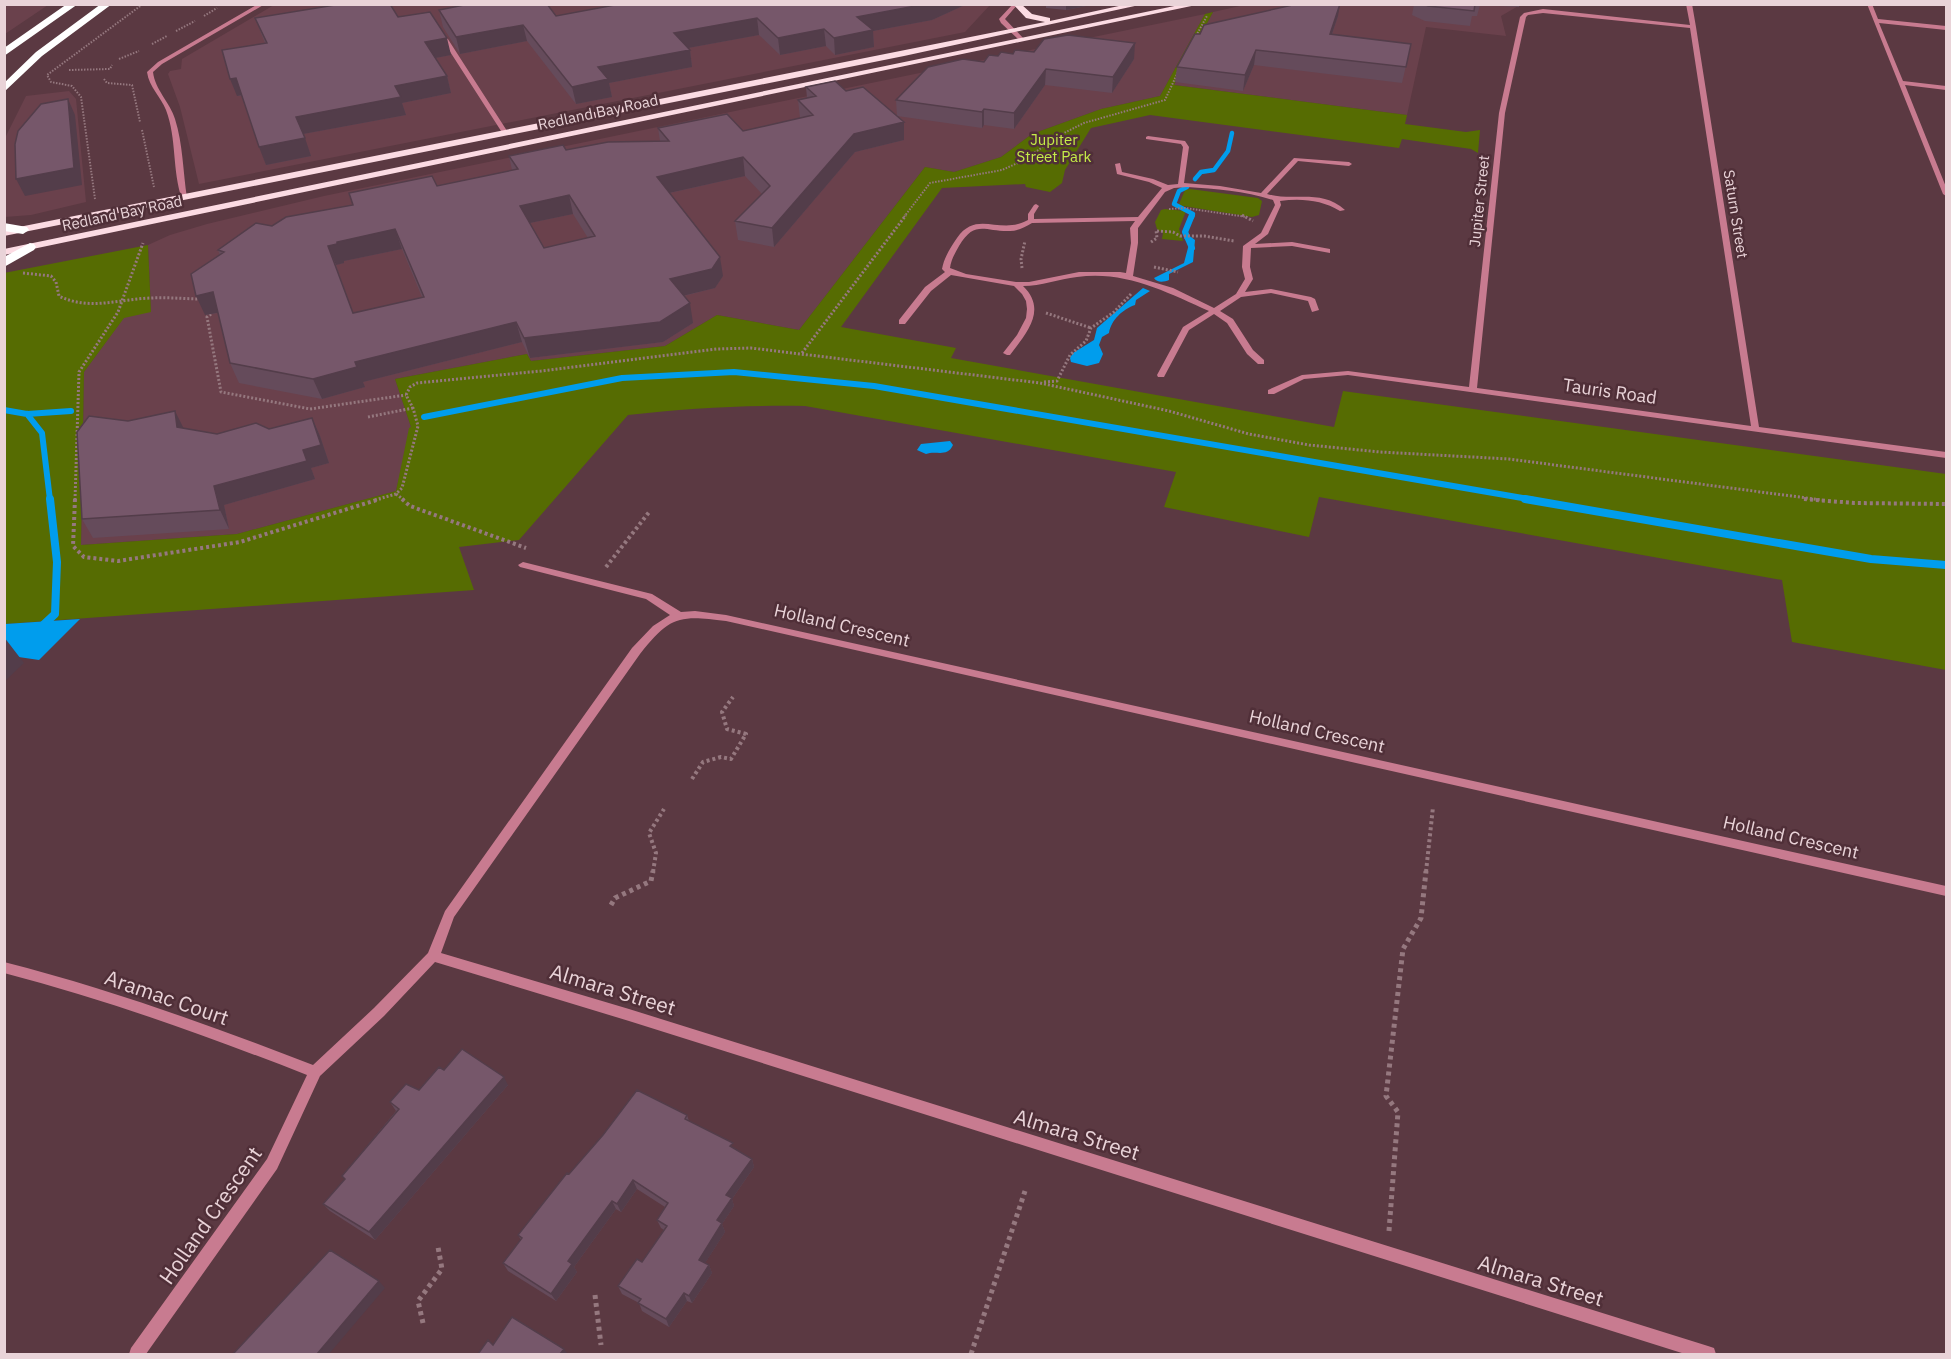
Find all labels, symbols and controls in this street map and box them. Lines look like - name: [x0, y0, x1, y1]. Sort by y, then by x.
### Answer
- street label: Redland Bay Road: [536, 90, 660, 134]
- park label: Jupiter Street Park: [1016, 130, 1092, 166]
- street label: Jupiter Street: [1465, 154, 1493, 248]
- street label: Saturn Street: [1720, 168, 1752, 260]
- street label: Redland Bay Road: [60, 191, 184, 235]
- street label: Tauris Road: [1562, 373, 1658, 409]
- street label: Holland Crescent: [772, 598, 912, 652]
- street label: Holland Crescent: [1247, 704, 1387, 758]
- street label: Holland Crescent: [1721, 810, 1861, 864]
- street label: Almara Street: [547, 957, 679, 1021]
- street label: Aramac Court: [101, 963, 233, 1031]
- street label: Almara Street: [1011, 1102, 1143, 1166]
- street label: Holland Crescent: [152, 1141, 268, 1289]
- street label: Almara Street: [1475, 1248, 1607, 1312]

